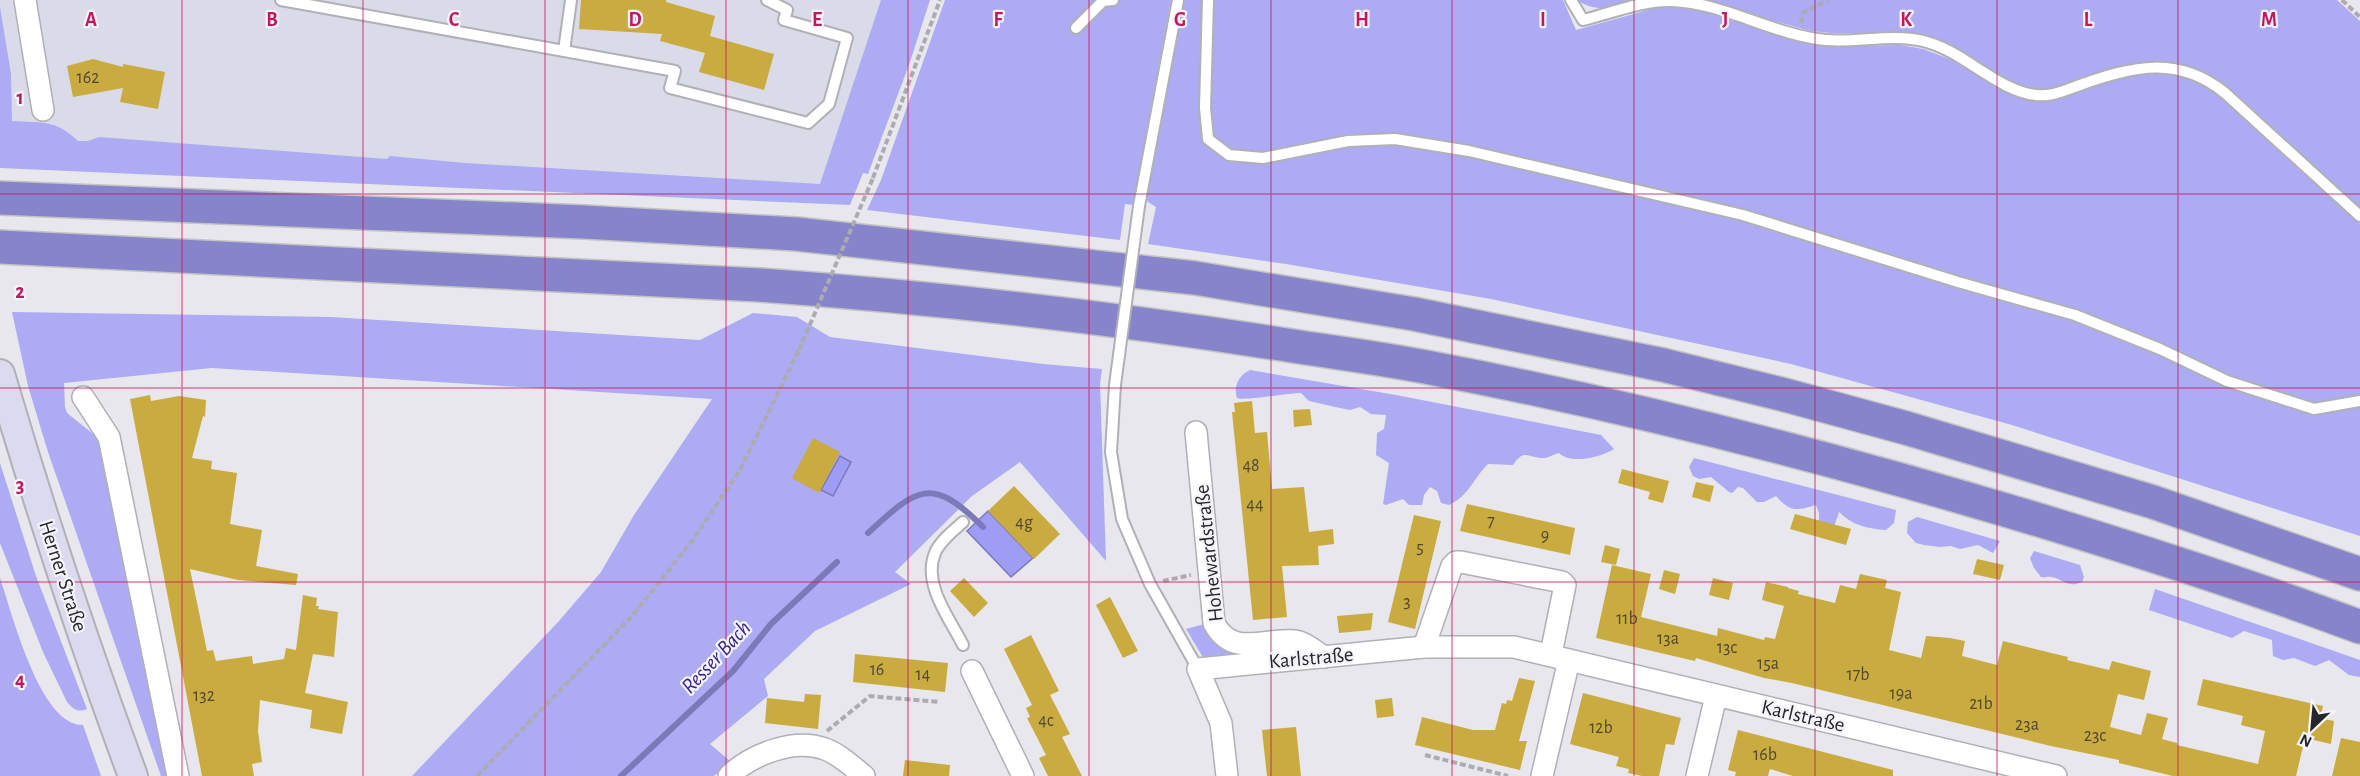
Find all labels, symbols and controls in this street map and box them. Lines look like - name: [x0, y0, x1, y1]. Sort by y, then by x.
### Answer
- text: A: [85, 10, 97, 30]
- text: B: [266, 10, 278, 30]
- text: C: [449, 10, 460, 30]
- text: D: [628, 10, 642, 30]
- text: E: [812, 10, 822, 30]
- text: F: [993, 10, 1003, 30]
- text: G: [1174, 10, 1186, 30]
- text: H: [1355, 10, 1369, 30]
- text: I: [1540, 10, 1546, 30]
- text: J: [1722, 10, 1728, 30]
- text: K: [1900, 10, 1912, 30]
- text: L: [2084, 10, 2093, 30]
- text: M: [2261, 10, 2277, 30]
- house number: 162: [77, 69, 99, 87]
- text: 1: [16, 88, 24, 108]
- text: 2: [15, 282, 25, 302]
- house number: 48: [1242, 457, 1260, 475]
- text: 3: [16, 476, 24, 496]
- street label: Hohewardstraße: [1191, 483, 1227, 623]
- house number: 44: [1246, 496, 1264, 514]
- house number: 7: [1487, 513, 1495, 531]
- house number: 4g: [1015, 514, 1033, 532]
- street label: Herner Straße: [35, 518, 91, 634]
- house number: 9: [1541, 527, 1549, 545]
- house number: 5: [1416, 539, 1424, 557]
- house number: 3: [1403, 593, 1411, 611]
- house number: 11b: [1616, 610, 1638, 628]
- water label: Resser Bach: [677, 616, 755, 698]
- house number: 13a: [1657, 630, 1679, 648]
- house number: 13c: [1717, 639, 1737, 657]
- street label: Karlstraße: [1268, 644, 1354, 672]
- house number: 15a: [1757, 655, 1779, 673]
- house number: 16: [870, 661, 884, 679]
- house number: 14: [916, 666, 931, 684]
- house number: 17b: [1847, 666, 1869, 684]
- text: 4: [15, 670, 25, 690]
- house number: 19a: [1890, 685, 1912, 703]
- house number: 132: [193, 687, 215, 705]
- house number: 21b: [1969, 695, 1993, 713]
- street label: Karlstraße: [1759, 696, 1847, 736]
- north arrow: [2282, 698, 2342, 758]
- house number: 4c: [1038, 712, 1054, 730]
- house number: 23a: [2015, 716, 2039, 734]
- house number: 12b: [1589, 719, 1613, 737]
- house number: 23c: [2084, 727, 2106, 745]
- text: N: [2297, 731, 2314, 750]
- house number: 16b: [1753, 746, 1777, 764]

